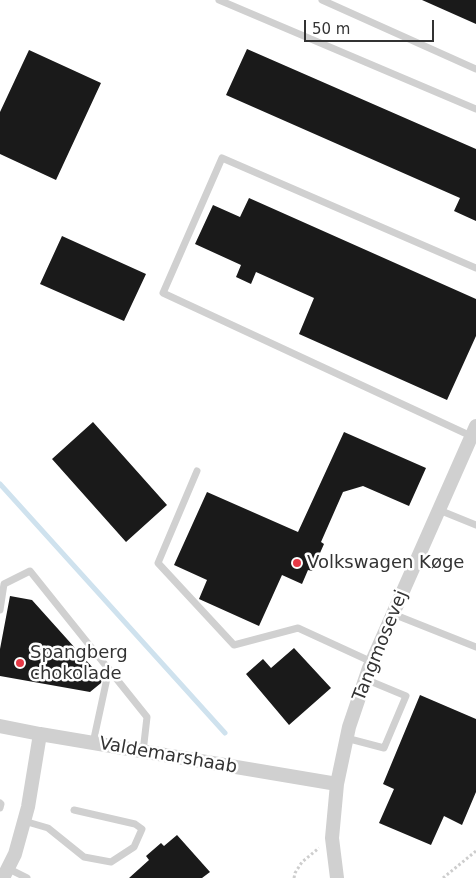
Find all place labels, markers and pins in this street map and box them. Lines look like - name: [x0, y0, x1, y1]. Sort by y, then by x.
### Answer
- place label: Volkswagen Køge: [307, 552, 464, 574]
- marker: Volkswagen Køge: [291, 557, 303, 569]
- place label: Spangberg chokolade: [30, 642, 128, 684]
- marker: Spangberg chokolade: [14, 657, 26, 669]

